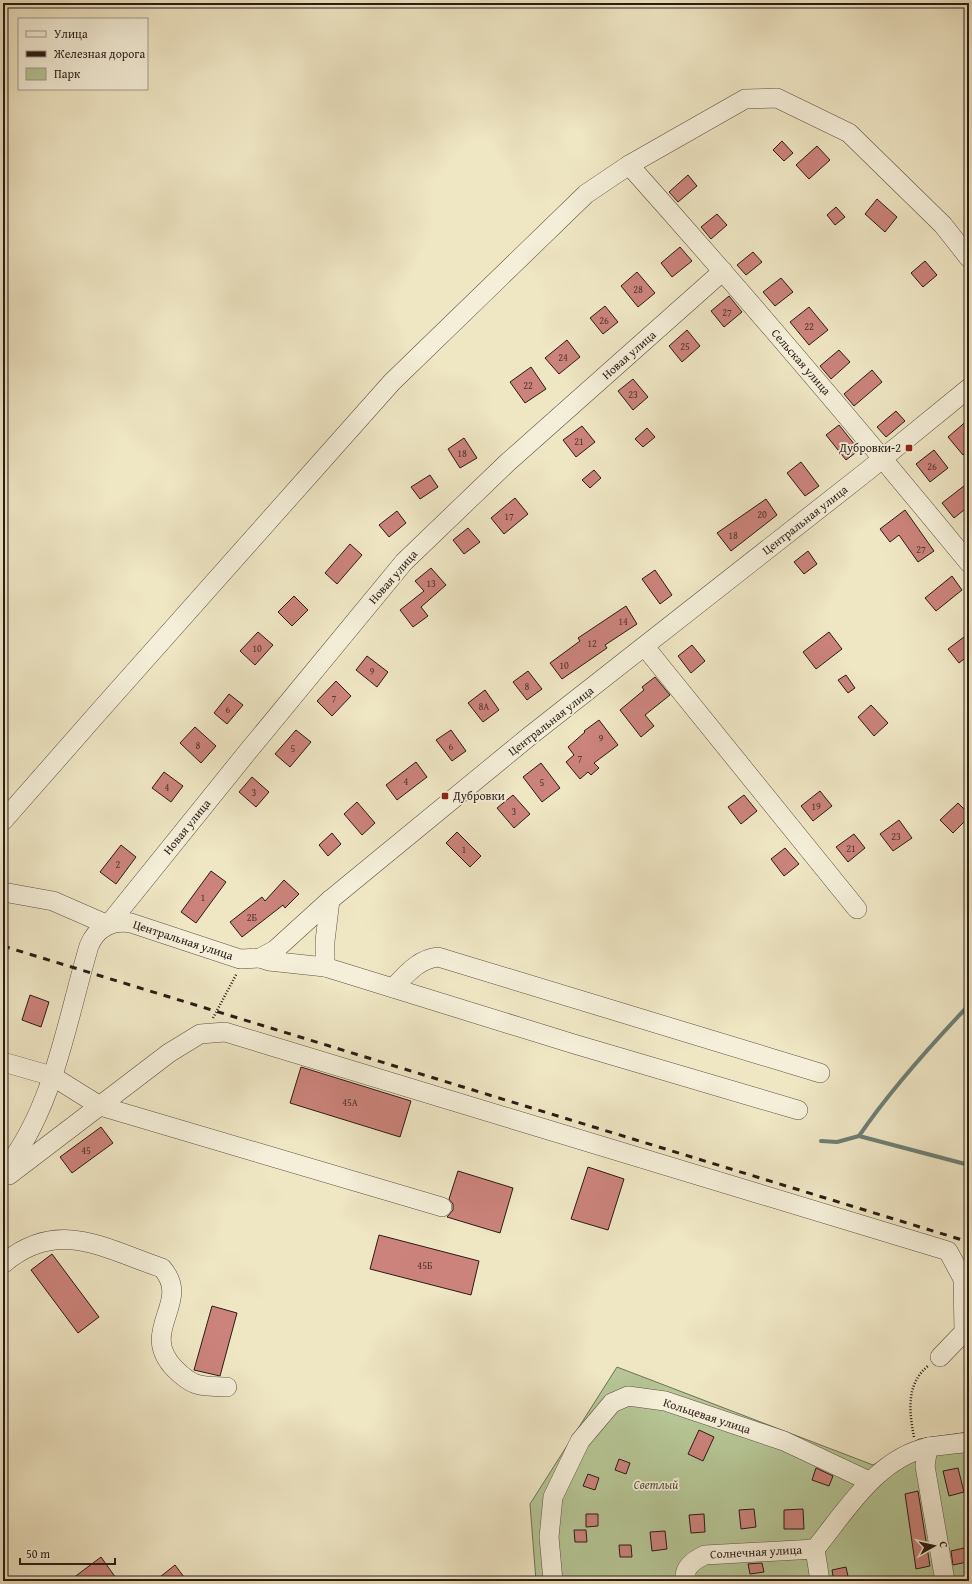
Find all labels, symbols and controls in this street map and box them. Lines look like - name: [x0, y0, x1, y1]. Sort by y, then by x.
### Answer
- legend: [18, 18, 148, 90]
- text: Улица: [54, 25, 88, 42]
- text: Железная дорога: [53, 45, 145, 62]
- text: Парк: [54, 65, 81, 82]
- house number: 28: [633, 282, 643, 297]
- house number: 27: [722, 305, 732, 320]
- house number: 26: [599, 313, 609, 328]
- house number: 22: [804, 319, 814, 334]
- street label: Сельская улица: [768, 325, 835, 399]
- street label: Новая улица: [598, 326, 660, 383]
- house number: 25: [680, 339, 690, 354]
- house number: 24: [558, 350, 568, 365]
- house number: 22: [523, 378, 533, 393]
- house number: 23: [628, 387, 638, 402]
- house number: 21: [574, 434, 584, 449]
- place label: Дубровки-2: [838, 439, 901, 456]
- marker: Дубровки-2: [904, 443, 914, 453]
- house number: 18: [457, 446, 467, 461]
- house number: 26: [927, 459, 937, 474]
- street label: Центральная улица: [758, 481, 851, 558]
- house number: 20: [757, 507, 767, 522]
- house number: 17: [504, 509, 514, 524]
- house number: 18: [728, 528, 738, 543]
- house number: 27: [916, 542, 926, 557]
- street label: Новая улица: [364, 546, 421, 607]
- house number: 13: [426, 576, 436, 591]
- house number: 14: [618, 614, 628, 629]
- house number: 12: [587, 636, 597, 651]
- house number: 10: [252, 641, 262, 656]
- house number: 10: [559, 658, 569, 673]
- house number: 9: [370, 664, 375, 679]
- house number: 8: [525, 679, 530, 694]
- street label: Центральная улица: [504, 682, 597, 759]
- house number: 7: [332, 691, 337, 706]
- house number: 8А: [479, 699, 489, 714]
- house number: 6: [226, 702, 231, 717]
- house number: 9: [599, 731, 604, 746]
- house number: 8: [196, 738, 201, 753]
- house number: 6: [449, 739, 454, 754]
- house number: 5: [291, 741, 296, 756]
- house number: 7: [578, 751, 583, 766]
- house number: 4: [404, 774, 409, 789]
- house number: 5: [540, 775, 545, 790]
- house number: 4: [165, 780, 170, 795]
- house number: 3: [252, 785, 257, 800]
- place label: Дубровки: [452, 787, 505, 804]
- marker: Дубровки: [440, 791, 450, 801]
- street label: Новая улица: [159, 795, 214, 858]
- house number: 19: [811, 799, 821, 814]
- house number: 3: [512, 804, 517, 819]
- house number: 23: [891, 829, 901, 844]
- house number: 21: [846, 841, 856, 856]
- house number: 1: [462, 842, 467, 857]
- house number: 2: [116, 857, 121, 872]
- house number: 1: [201, 890, 206, 905]
- house number: 2Б: [247, 910, 258, 925]
- street label: Центральная улица: [131, 915, 236, 964]
- house number: 45А: [342, 1095, 358, 1110]
- house number: 45: [81, 1143, 91, 1158]
- house number: 45Б: [417, 1258, 433, 1273]
- street label: Кольцевая улица: [661, 1393, 753, 1438]
- park label: Светлый: [634, 1476, 678, 1493]
- north arrow: [914, 1526, 954, 1566]
- scale bar: [20, 1540, 115, 1566]
- text: С: [936, 1540, 952, 1549]
- street label: Солнечная улица: [710, 1541, 803, 1562]
- text: 50 m: [26, 1545, 50, 1562]

